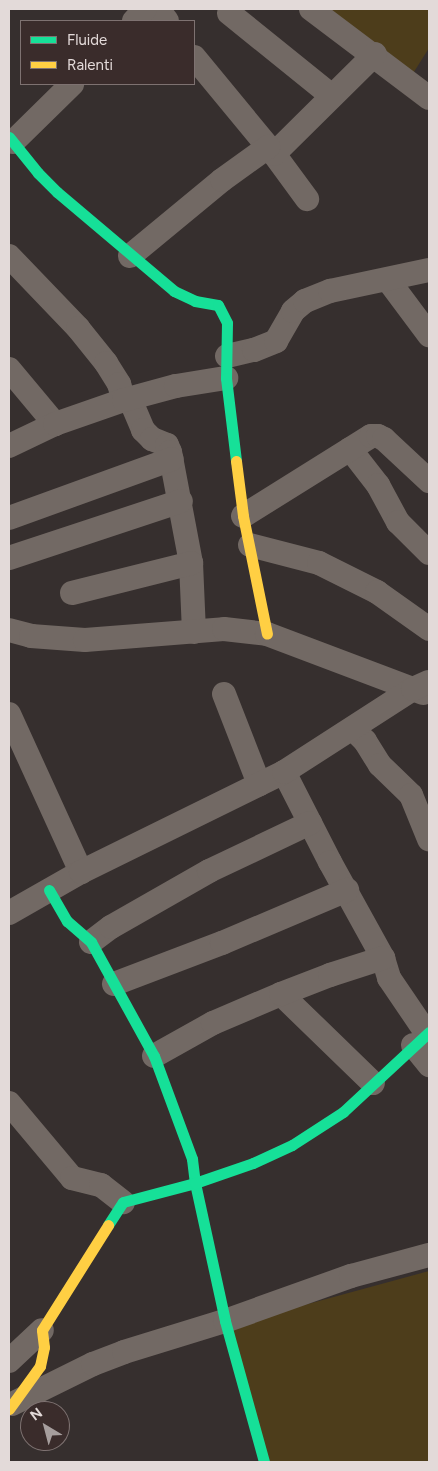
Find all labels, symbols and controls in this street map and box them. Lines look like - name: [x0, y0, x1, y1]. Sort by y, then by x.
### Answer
- legend: [20, 20, 195, 85]
- text: Fluide: [67, 31, 107, 49]
- text: Ralenti: [67, 56, 113, 74]
- north arrow: [20, 1401, 70, 1451]
- text: N: [27, 1404, 46, 1424]

